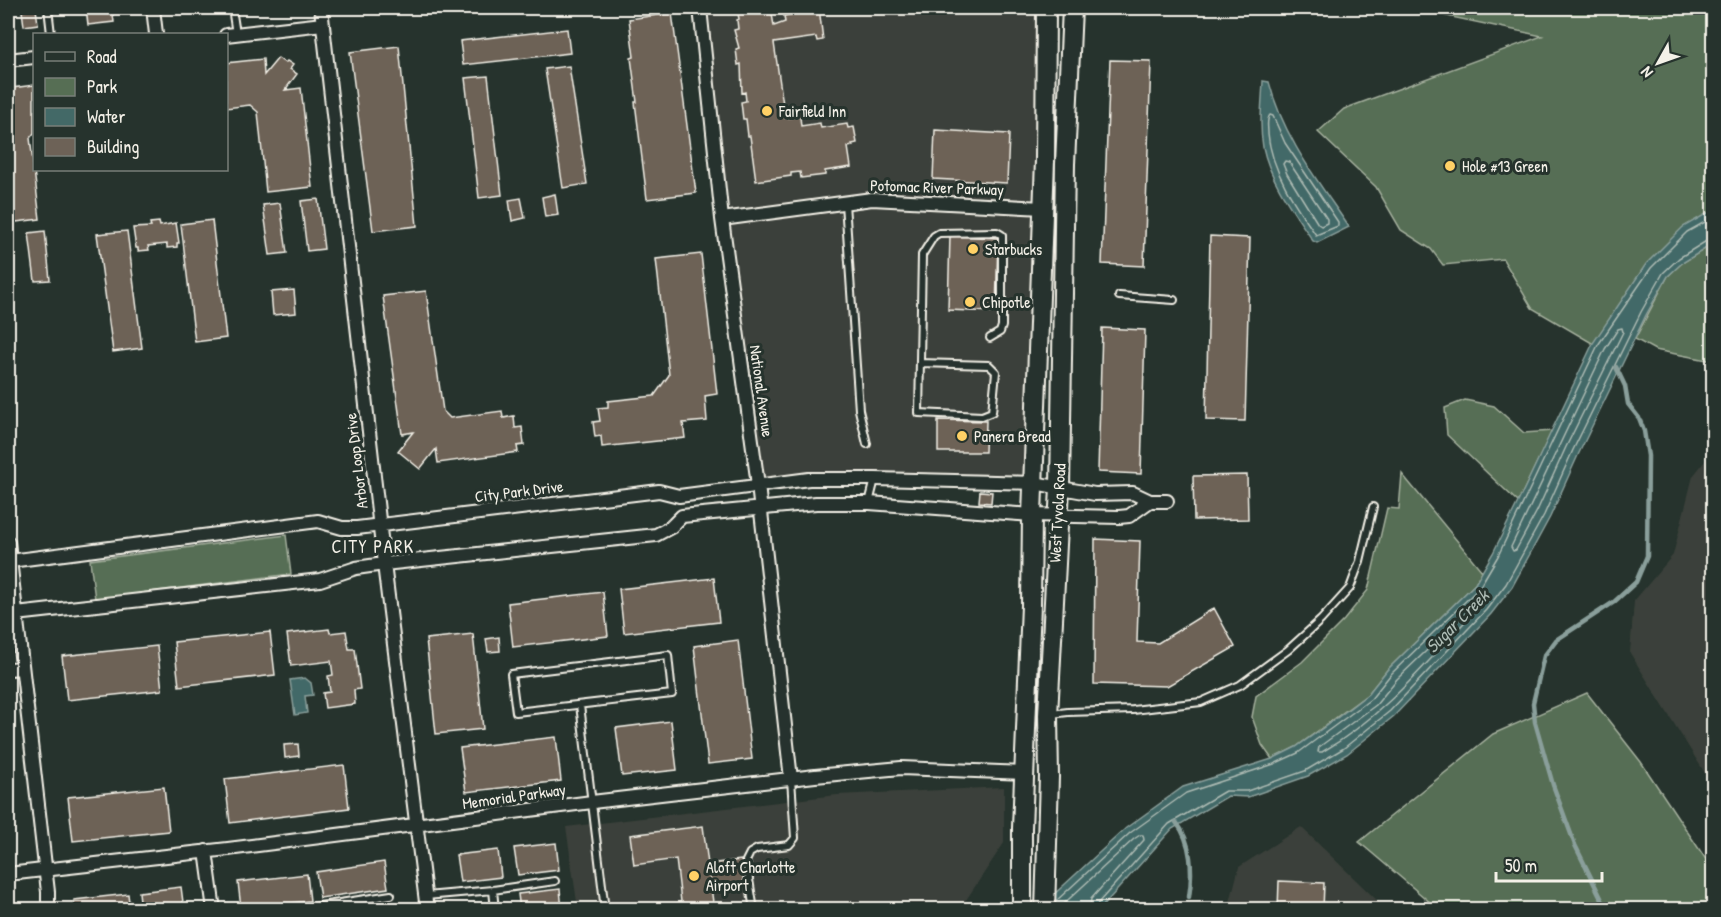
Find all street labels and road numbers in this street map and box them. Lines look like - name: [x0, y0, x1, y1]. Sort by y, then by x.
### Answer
- street label: Potomac River Parkway: [870, 174, 1004, 200]
- street label: National Avenue: [745, 344, 779, 439]
- street label: Arbor Loop Drive: [339, 411, 373, 510]
- street label: West Tyvola Road: [1043, 463, 1071, 563]
- street label: City Park Drive: [474, 475, 565, 507]
- street label: Memorial Parkway: [461, 778, 567, 814]

